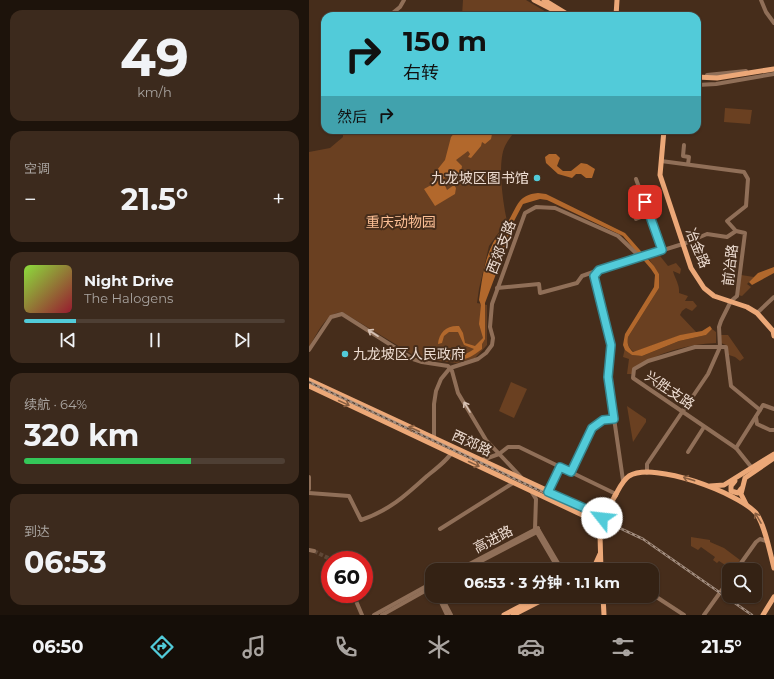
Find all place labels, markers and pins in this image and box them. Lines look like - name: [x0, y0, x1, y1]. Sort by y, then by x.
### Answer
- place label: 九龙坡区图书馆: [431, 169, 529, 187]
- marker: 九龙坡区图书馆: [532, 173, 542, 183]
- pin: [628, 185, 662, 219]
- place label: 九龙坡区人民政府: [353, 345, 465, 363]
- marker: 九龙坡区人民政府: [340, 349, 350, 359]

